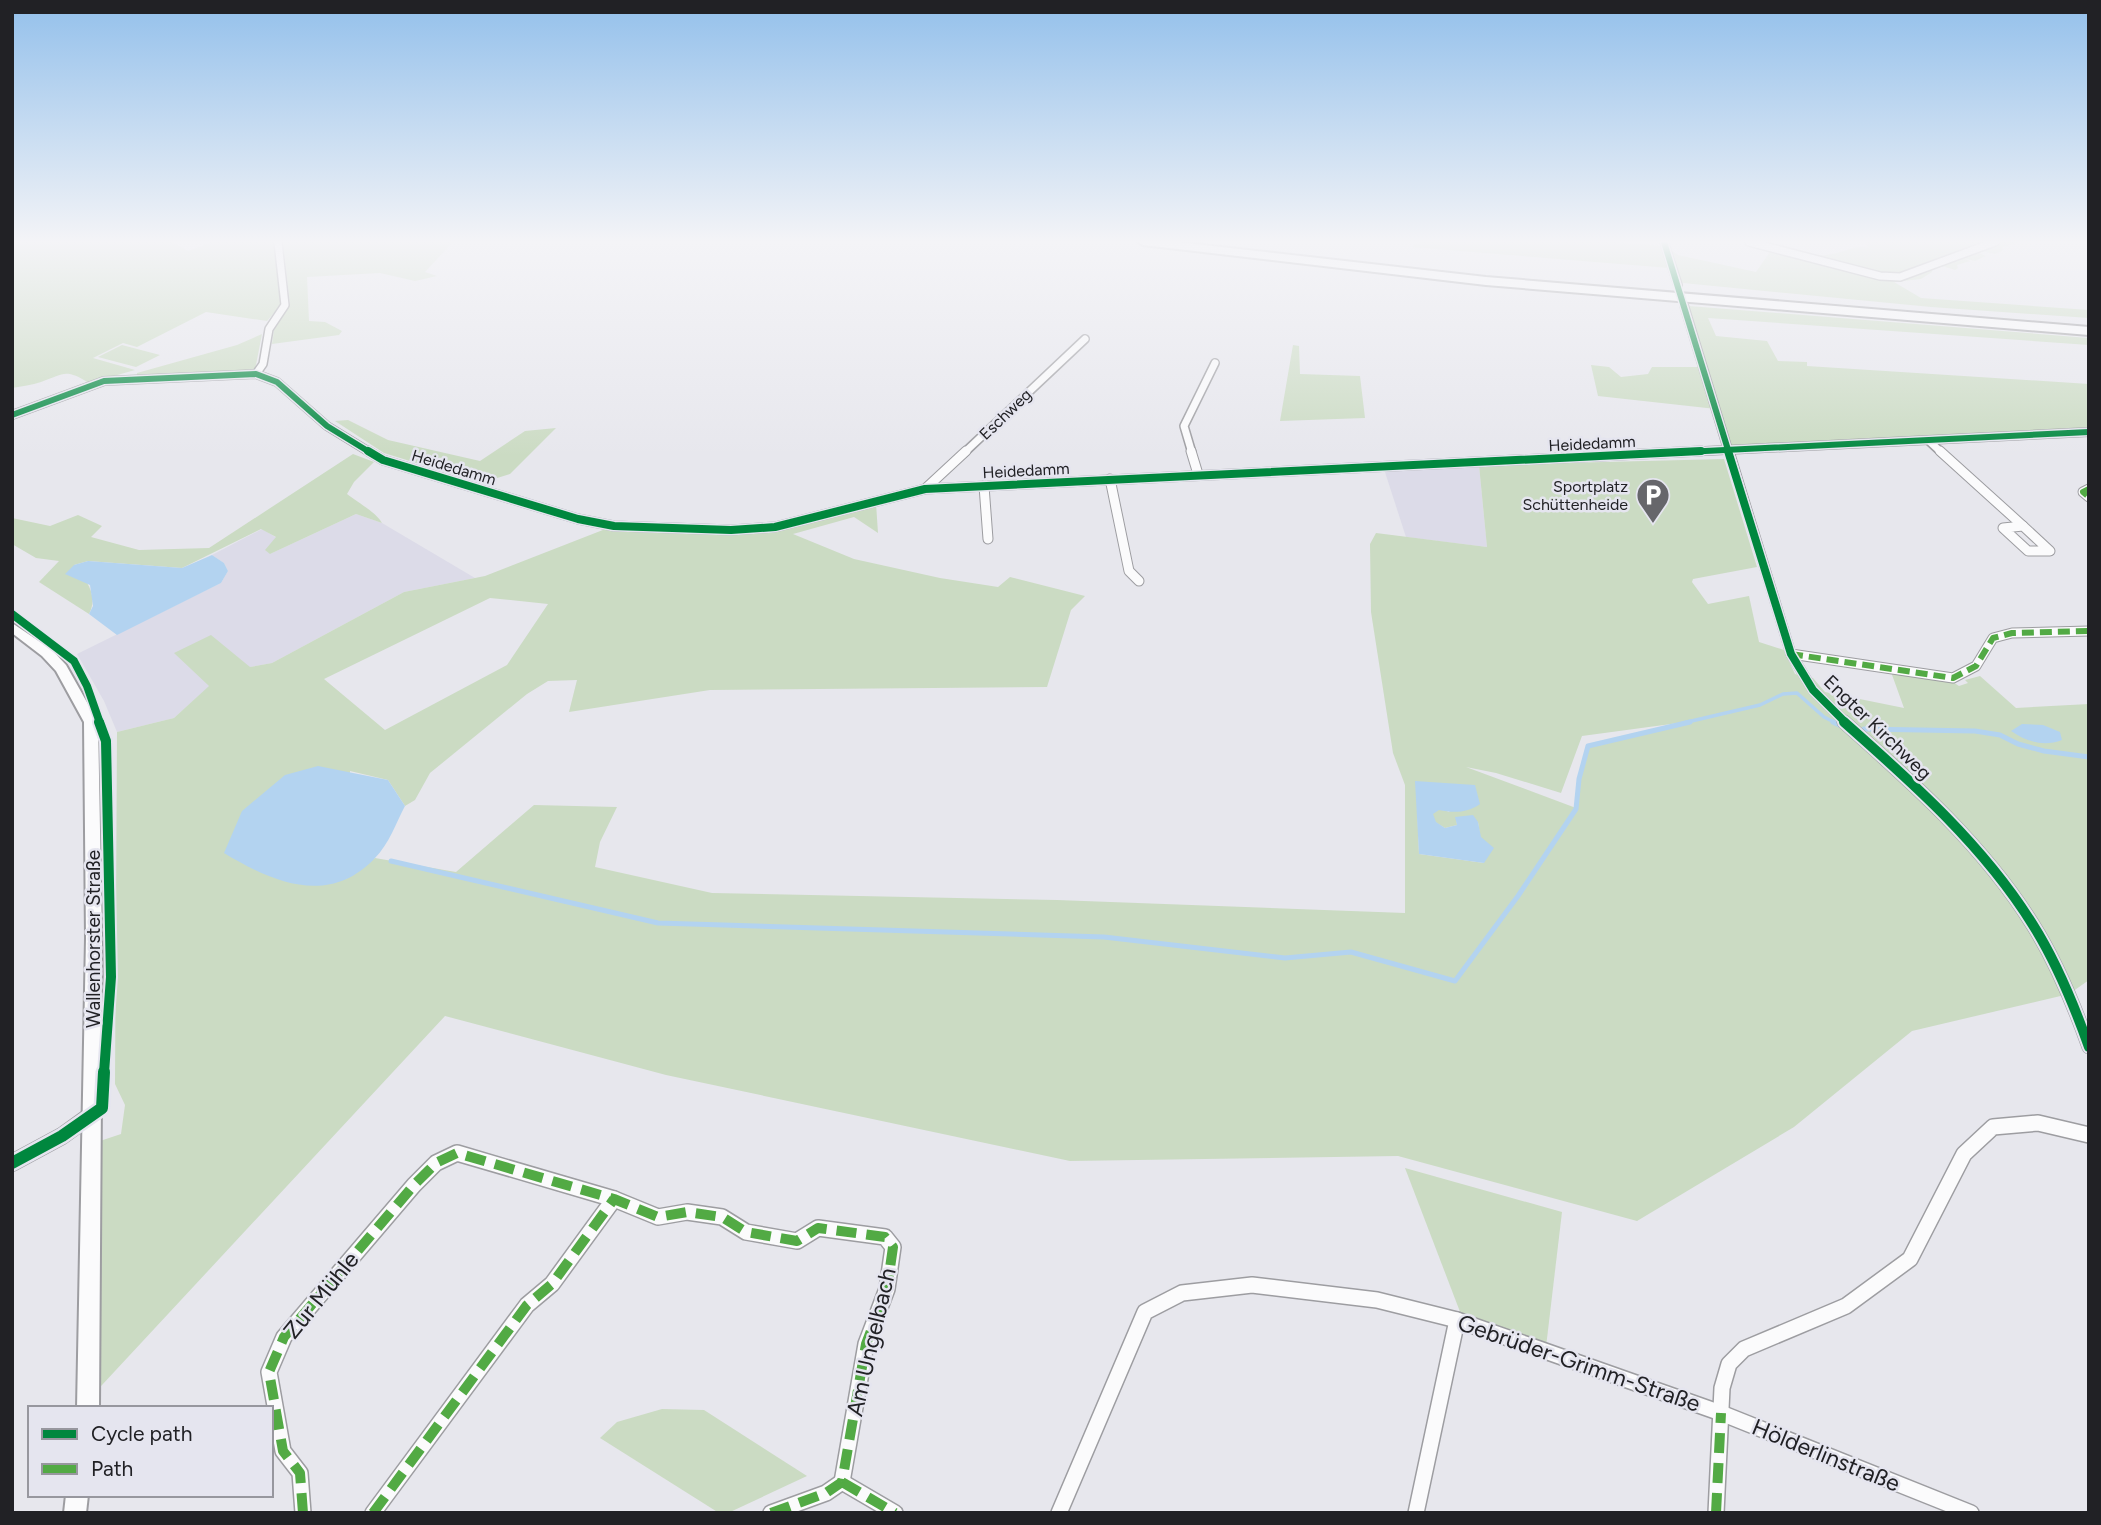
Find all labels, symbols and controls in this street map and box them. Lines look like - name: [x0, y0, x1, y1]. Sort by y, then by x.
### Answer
- street label: Eschweg: [975, 385, 1035, 444]
- street label: Heidedamm: [1548, 432, 1636, 455]
- street label: Heidedamm: [409, 446, 498, 489]
- street label: Heidedamm: [982, 459, 1070, 482]
- parking icon: Sportplatz Schüttenheide: [1634, 476, 1672, 525]
- place label: Sportplatz Schüttenheide: [1522, 477, 1628, 514]
- street label: Engter Kirchweg: [1819, 670, 1936, 785]
- street label: Wallenhorster Straße: [82, 850, 105, 1028]
- street label: Zur Mühle: [277, 1246, 365, 1344]
- street label: Am Ungelbach: [840, 1265, 902, 1419]
- street label: Gebrüder-Grimm-Straße: [1454, 1308, 1704, 1418]
- legend: [28, 1406, 273, 1497]
- street label: Hölderlinstraße: [1748, 1413, 1904, 1497]
- text: Cycle path: [91, 1421, 192, 1446]
- text: Path: [91, 1456, 133, 1481]

